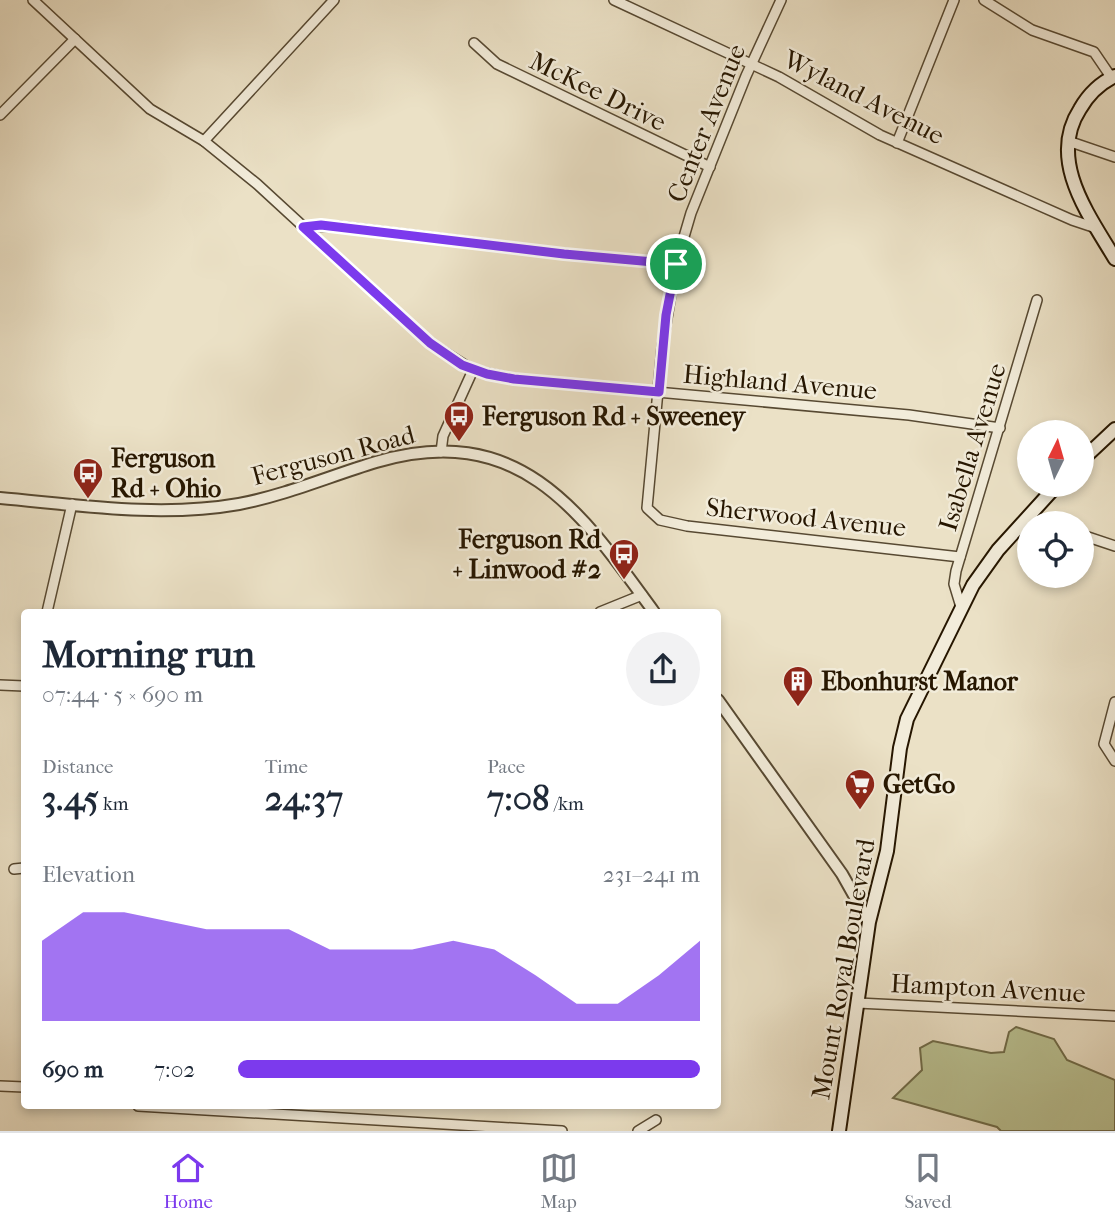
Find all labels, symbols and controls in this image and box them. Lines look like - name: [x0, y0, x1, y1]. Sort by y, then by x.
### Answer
- street label: Center Avenue: [661, 39, 752, 207]
- street label: Wyland Avenue: [777, 43, 950, 151]
- street label: McKee Drive: [524, 45, 671, 138]
- pin: [646, 234, 706, 294]
- icon: arrive: [657, 245, 695, 283]
- street label: Highland Avenue: [682, 359, 878, 406]
- street label: Isabella Avenue: [932, 359, 1013, 535]
- bus stop icon: Ferguson Rd + Sweeney: [442, 399, 476, 443]
- place label: Ferguson Rd + Sweeney: [481, 401, 747, 432]
- street label: Ferguson Road: [248, 419, 419, 492]
- north arrow: [1017, 420, 1094, 497]
- map controls: [1017, 420, 1094, 588]
- place label: Ferguson Rd + Ohio: [110, 443, 221, 504]
- bus stop icon: Ferguson Rd + Ohio: [71, 456, 105, 500]
- street label: Sherwood Avenue: [704, 492, 908, 543]
- button: locate: [1017, 511, 1094, 588]
- place label: Ferguson Rd + Linwood #2: [452, 524, 602, 585]
- bus stop icon: Ferguson Rd + Linwood #2: [607, 537, 641, 581]
- text: Morning run: [42, 632, 255, 677]
- button: share: [626, 632, 700, 706]
- building icon: Ebonhurst Manor: [781, 664, 815, 708]
- place label: Ebonhurst Manor: [821, 666, 1019, 697]
- text: 07:44 · 5 × 690 m: [42, 681, 203, 708]
- text: Distance: [42, 756, 113, 778]
- text: Time: [265, 756, 308, 778]
- text: Pace: [487, 756, 525, 778]
- supermarket icon: GetGo: [843, 767, 877, 811]
- place label: GetGo: [883, 769, 955, 800]
- text: 3.45: [42, 778, 99, 819]
- text: 24:37: [265, 778, 343, 819]
- text: 7:08: [487, 778, 550, 819]
- text: km: [99, 793, 129, 815]
- text: /km: [550, 793, 584, 815]
- street label: Mount Royal Boulevard: [805, 836, 882, 1102]
- text: Elevation: [42, 861, 135, 888]
- text: 231–241 m: [603, 861, 700, 888]
- street label: Hampton Avenue: [890, 968, 1086, 1009]
- text: 690 m: [42, 1056, 103, 1083]
- text: 7:02: [154, 1056, 195, 1083]
- tab: Home: [163, 1149, 213, 1213]
- tab: Map: [540, 1149, 578, 1213]
- tab: Saved: [904, 1149, 952, 1213]

